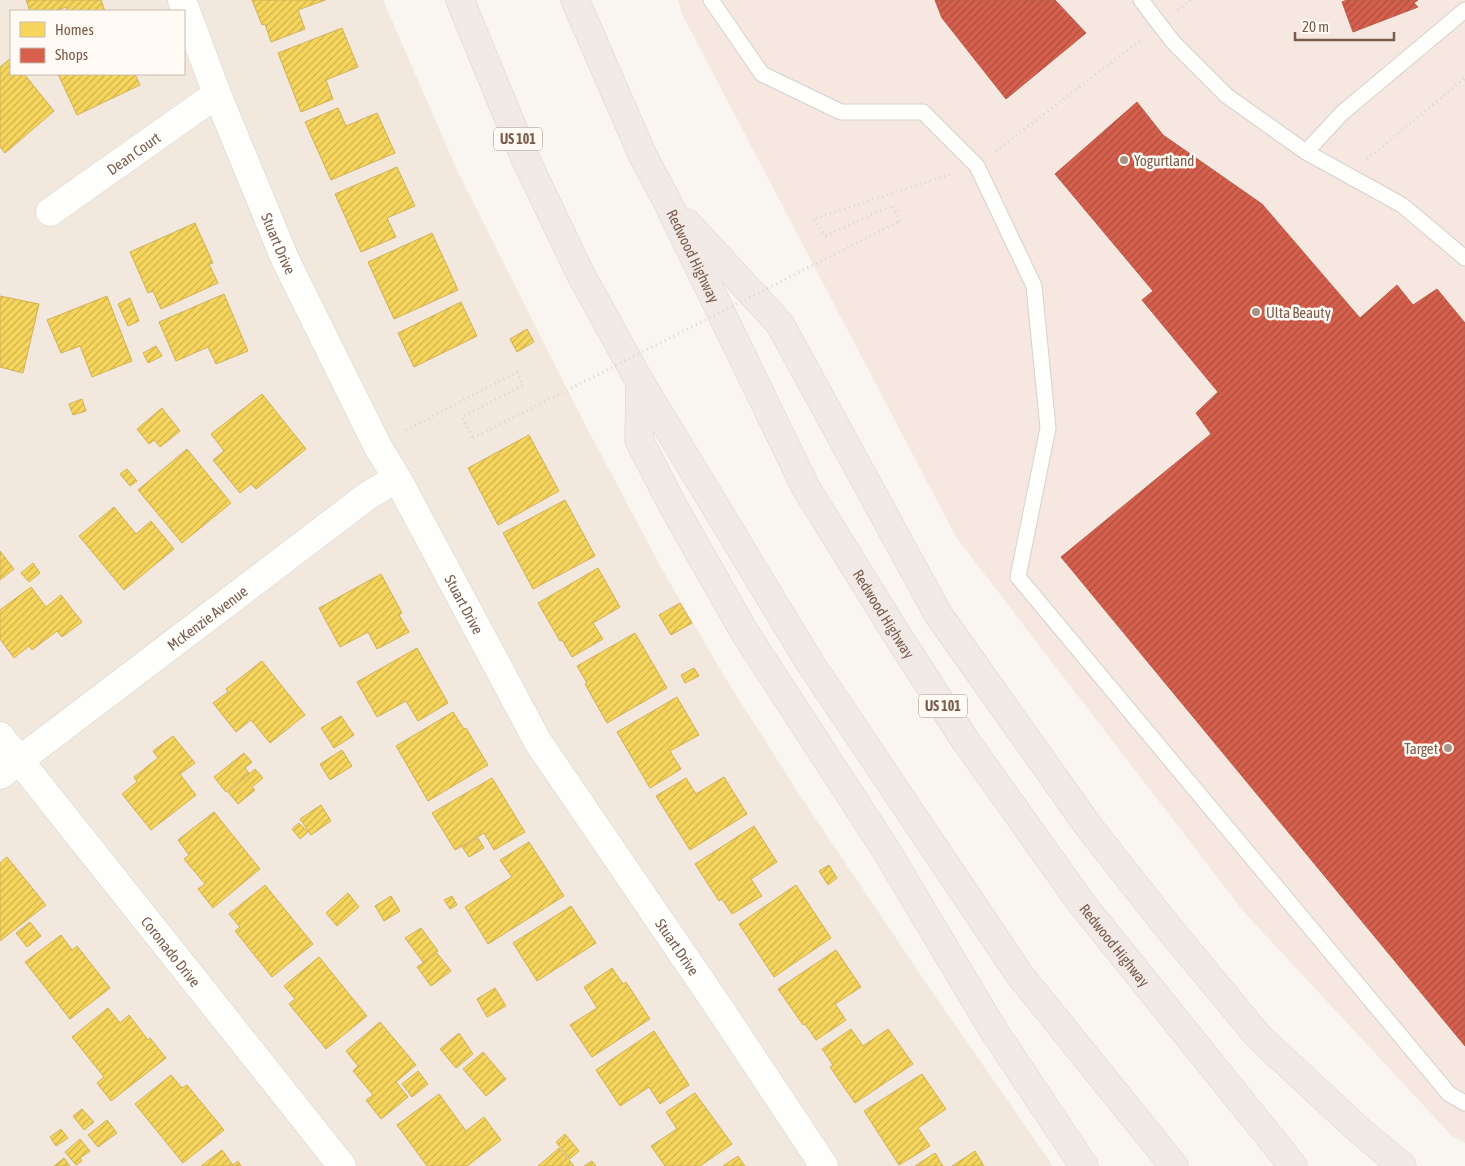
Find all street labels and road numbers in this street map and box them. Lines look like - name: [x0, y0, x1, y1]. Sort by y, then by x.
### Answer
- road number: US 101: [494, 128, 542, 150]
- street label: Dean Court: [103, 129, 163, 178]
- street label: Redwood Highway: [664, 206, 723, 305]
- street label: Stuart Drive: [258, 210, 300, 277]
- street label: Redwood Highway: [850, 566, 918, 661]
- street label: Stuart Drive: [442, 572, 487, 637]
- street label: McKenzie Avenue: [164, 582, 251, 654]
- road number: US 101: [919, 694, 967, 718]
- street label: Redwood Highway: [1077, 900, 1153, 990]
- street label: Coronado Drive: [138, 913, 204, 990]
- street label: Stuart Drive: [652, 915, 703, 978]

